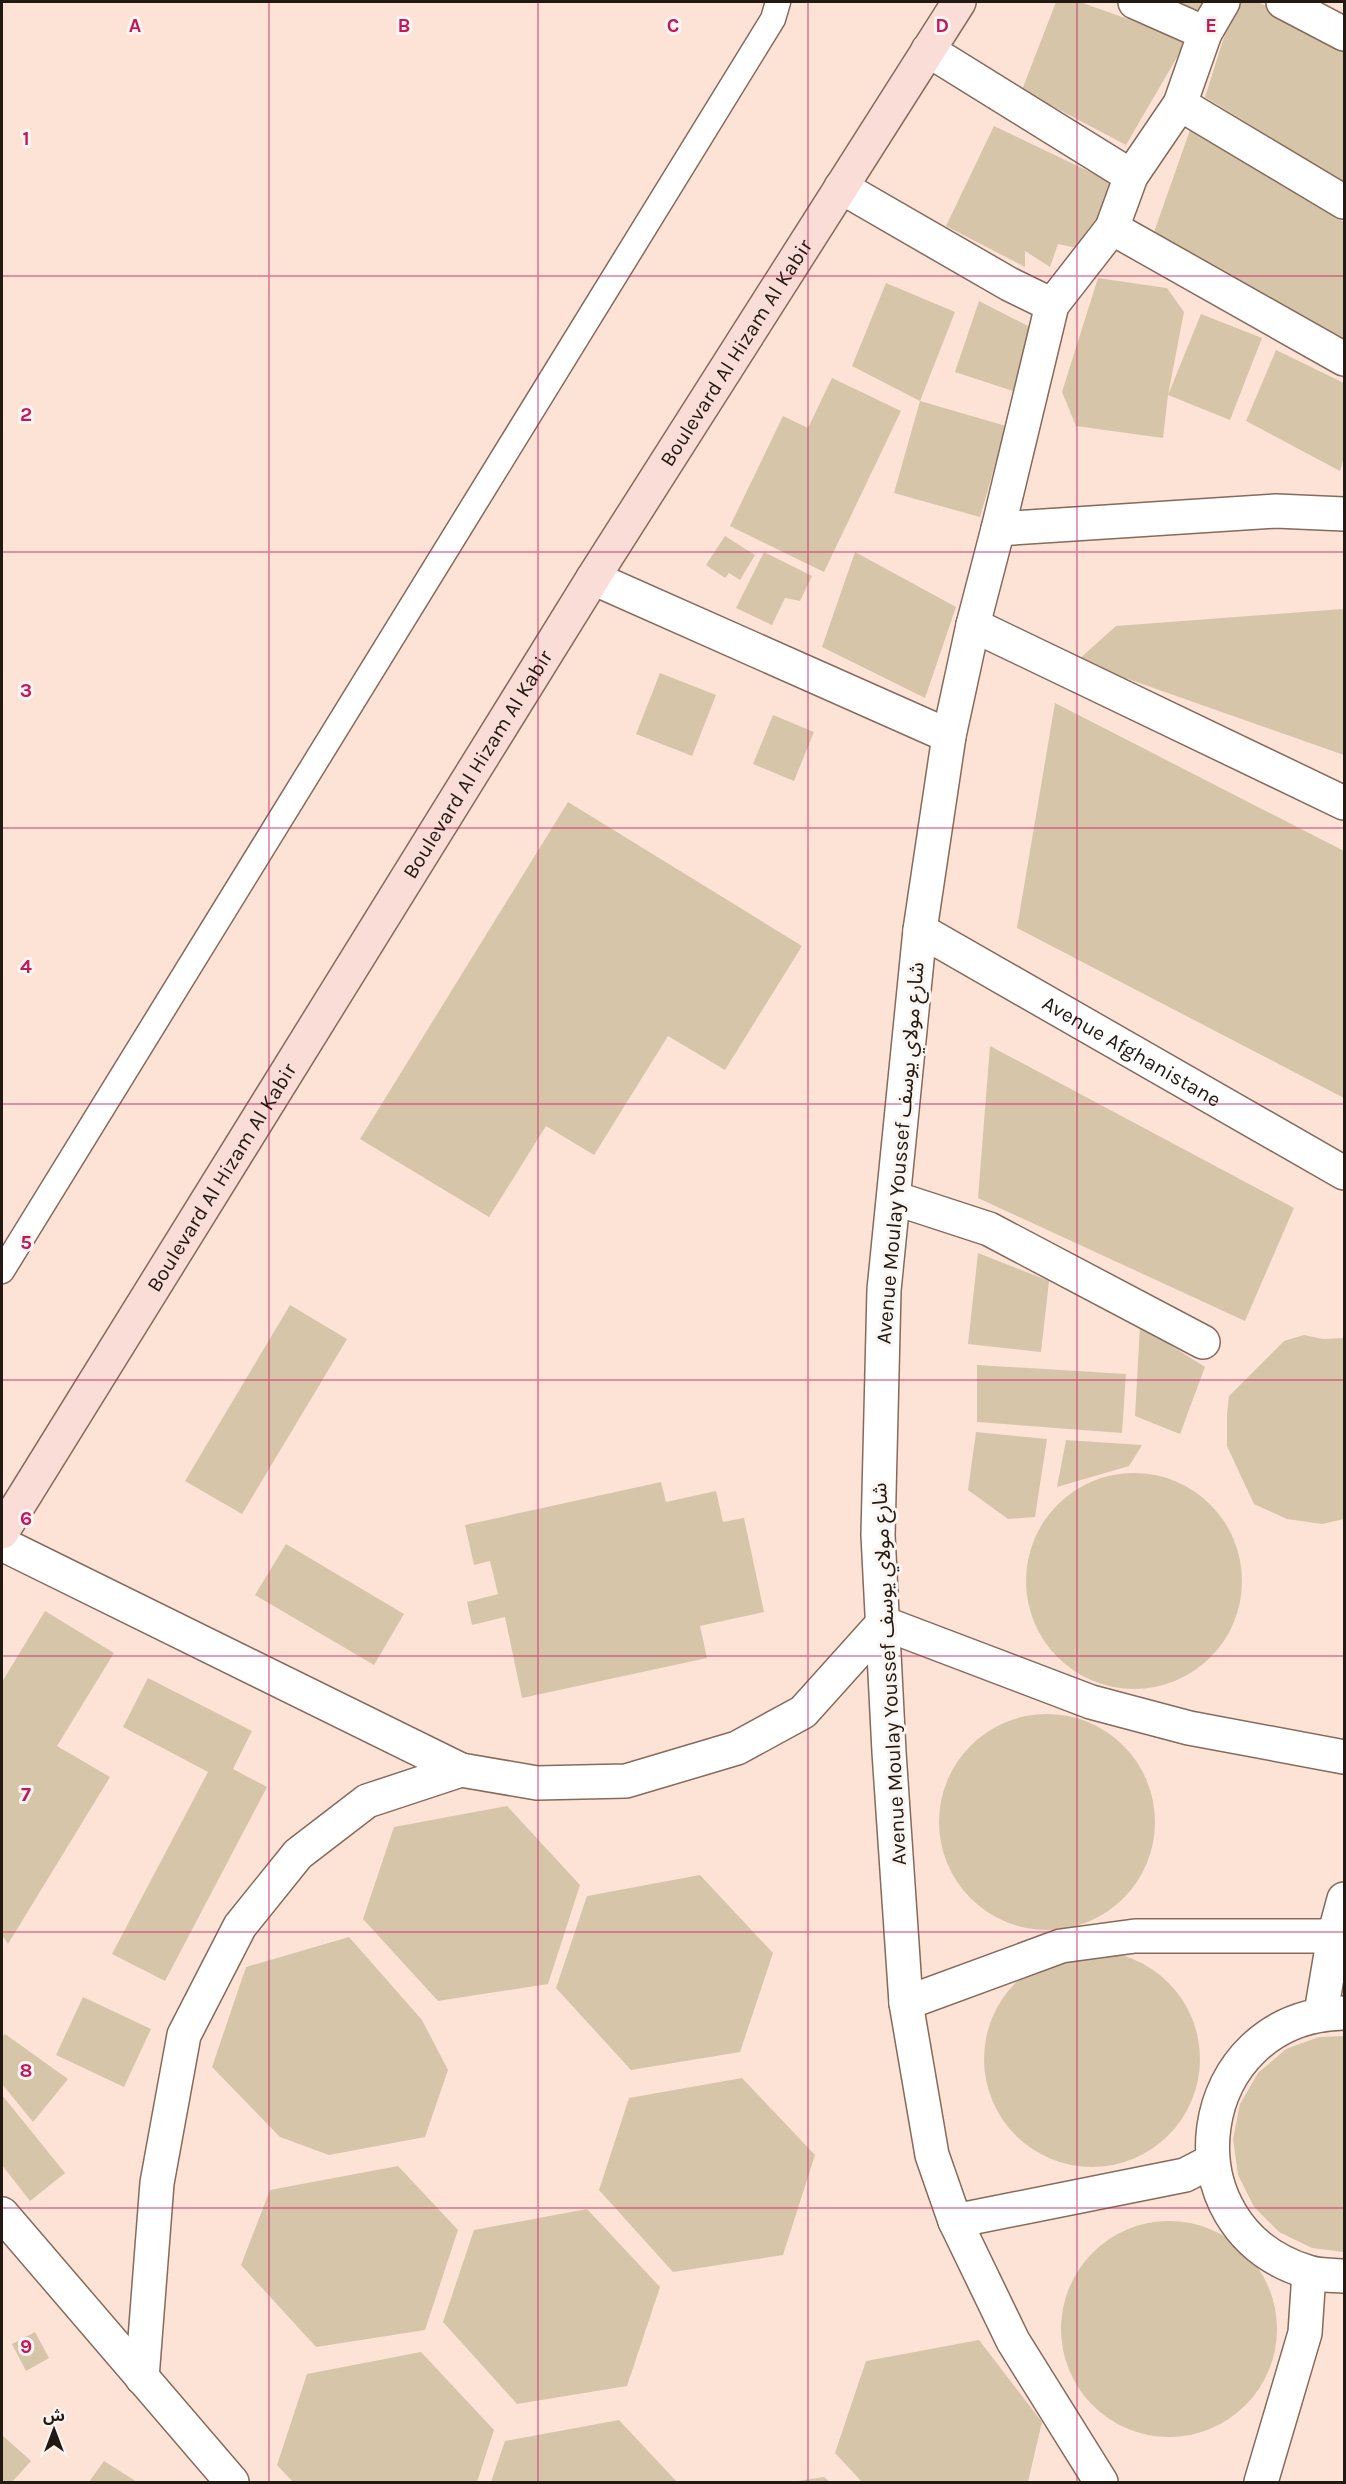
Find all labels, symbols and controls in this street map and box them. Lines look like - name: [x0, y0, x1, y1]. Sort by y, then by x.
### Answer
- text: A: [129, 14, 142, 37]
- text: B: [398, 14, 410, 37]
- text: C: [667, 14, 679, 37]
- text: D: [935, 14, 949, 37]
- text: E: [1205, 14, 1217, 37]
- text: 1: [22, 127, 30, 150]
- street label: Boulevard Al Hizam Al Kabir: [655, 235, 817, 471]
- text: 2: [20, 403, 32, 426]
- street label: Boulevard Al Hizam Al Kabir: [398, 645, 558, 883]
- text: 3: [20, 679, 32, 702]
- text: 4: [20, 955, 32, 978]
- street label: Avenue Moulay Youssef شارع مولاي يوسف: [871, 961, 933, 1345]
- street label: Avenue Afghanistane: [1038, 991, 1225, 1112]
- street label: Boulevard Al Hizam Al Kabir: [142, 1059, 302, 1296]
- text: 5: [20, 1231, 32, 1254]
- street label: Avenue Moulay Youssef شارع مولاي يوسف: [867, 1482, 915, 1866]
- text: 6: [20, 1507, 32, 1530]
- text: 7: [21, 1783, 31, 1806]
- text: 8: [20, 2059, 32, 2082]
- text: 9: [20, 2335, 32, 2358]
- north arrow: [24, 2400, 84, 2460]
- text: ش: [43, 2406, 65, 2425]

